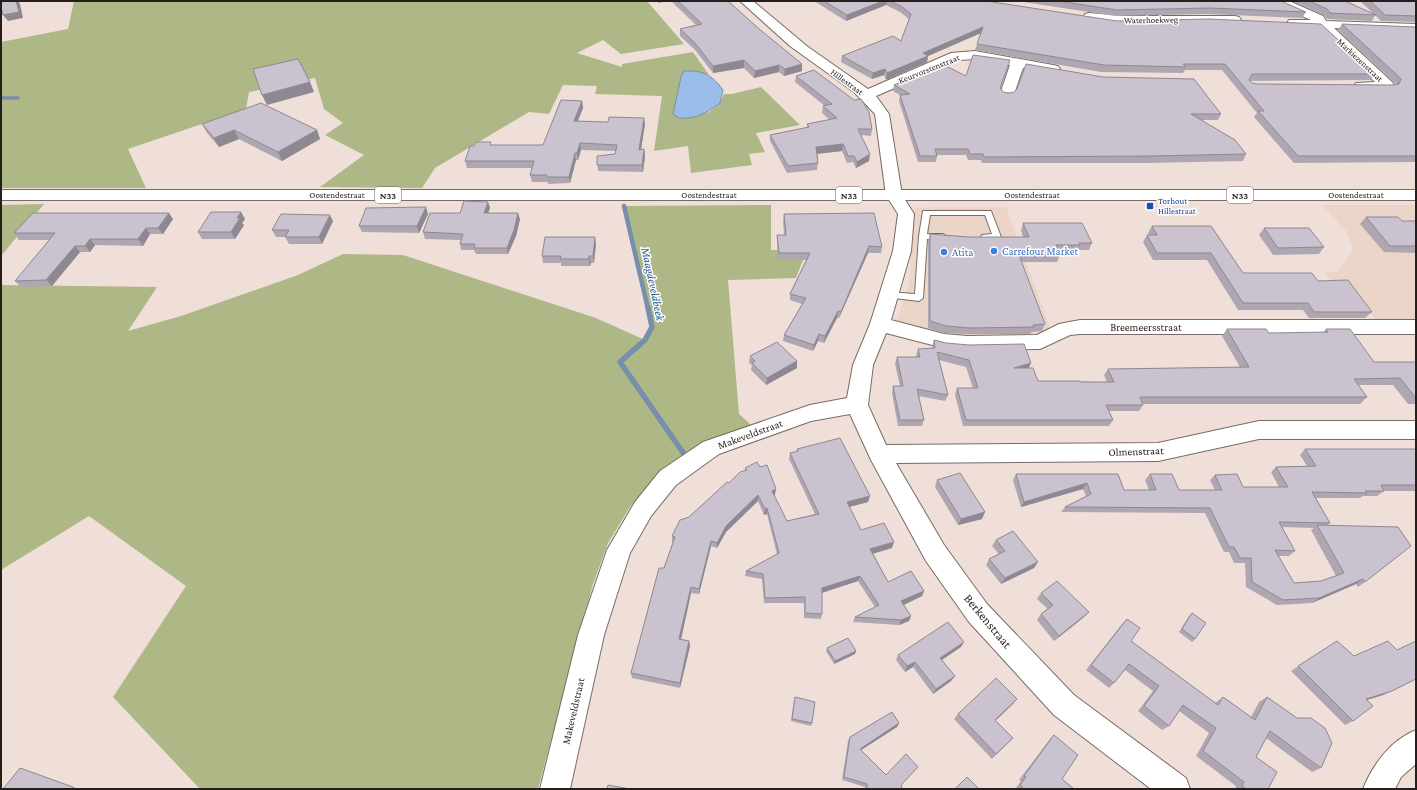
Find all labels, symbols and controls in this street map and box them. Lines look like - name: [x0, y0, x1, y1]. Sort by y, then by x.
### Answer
- street label: Waterhoekweg: [1124, 15, 1179, 25]
- street label: Markiezenstraat: [1335, 36, 1386, 84]
- street label: Keurvorstenstraat: [897, 52, 962, 86]
- street label: Hillestraat: [829, 67, 866, 98]
- road number: N33: [375, 187, 401, 203]
- road number: N33: [836, 187, 862, 203]
- road number: N33: [1227, 187, 1253, 203]
- street label: Oostendestraat: [309, 190, 366, 200]
- street label: Oostendestraat: [681, 190, 738, 200]
- street label: Oostendestraat: [1004, 190, 1061, 200]
- street label: Oostendestraat: [1328, 190, 1385, 200]
- place label: Torhout Hillestraat: [1158, 196, 1197, 216]
- marker: Torhout Hillestraat: [1145, 201, 1155, 211]
- water label: Maagdeveldbeek: [638, 245, 668, 323]
- place label: Carrefour Market: [1002, 245, 1078, 257]
- place label: Atita: [952, 246, 973, 258]
- marker: Carrefour Market: [989, 246, 999, 256]
- marker: Atita: [939, 247, 949, 257]
- street label: Breemeersstraat: [1110, 321, 1182, 333]
- street label: Makeveldstraat: [716, 417, 784, 451]
- street label: Olmenstraat: [1108, 444, 1164, 458]
- street label: Berkenstraat: [961, 591, 1015, 652]
- street label: Makeveldstraat: [559, 676, 587, 746]

